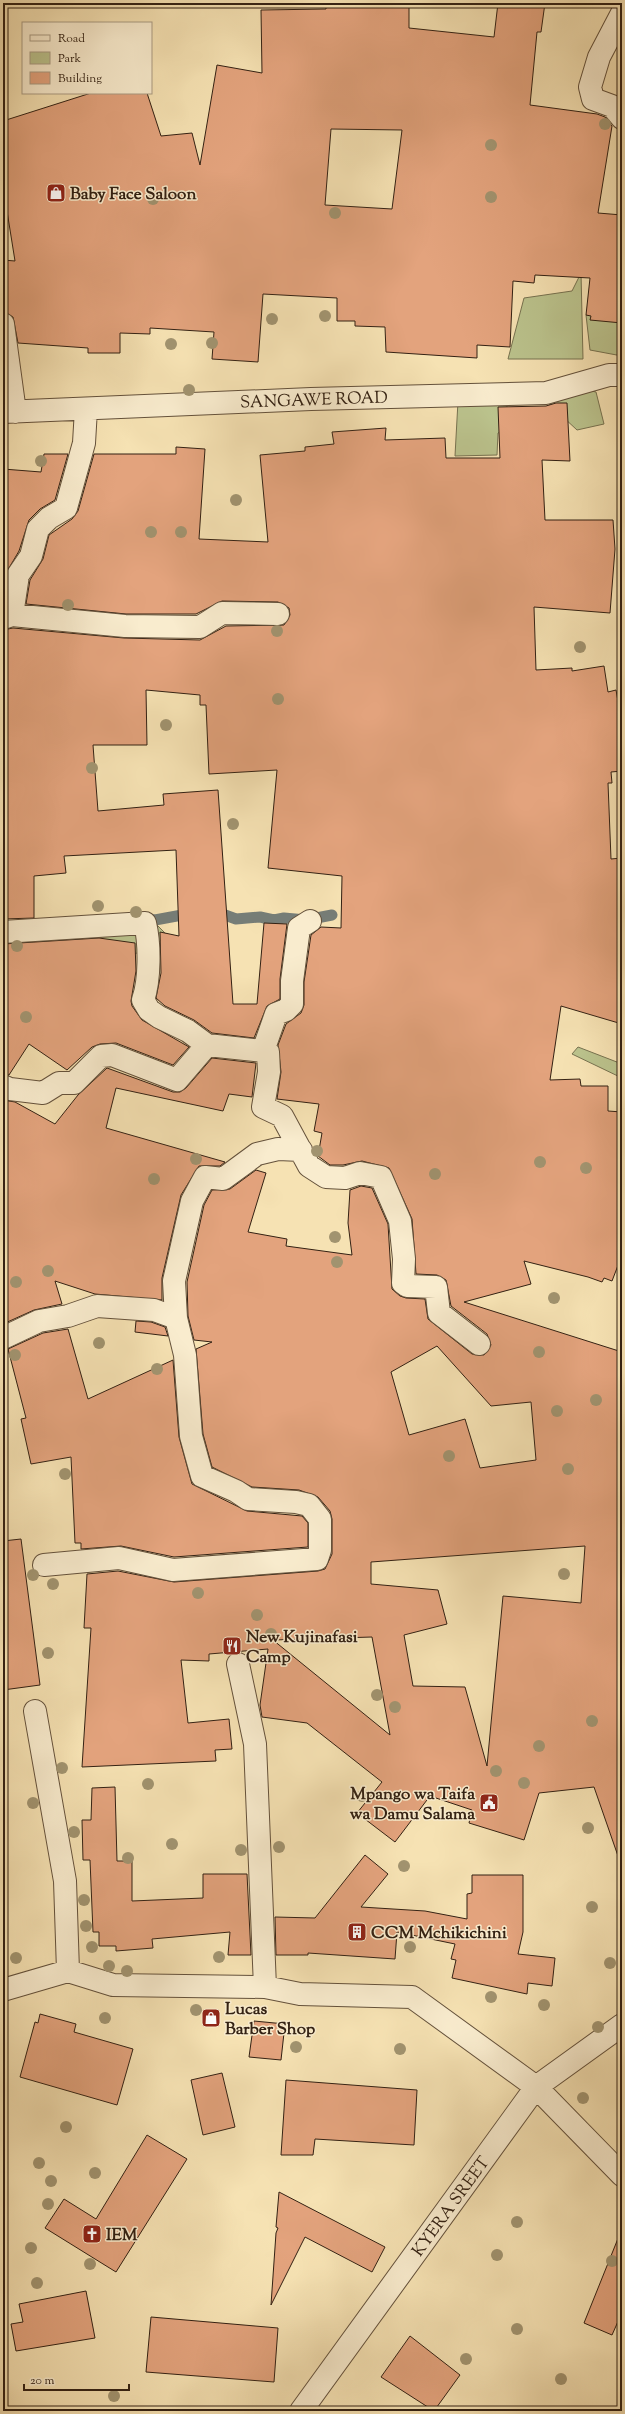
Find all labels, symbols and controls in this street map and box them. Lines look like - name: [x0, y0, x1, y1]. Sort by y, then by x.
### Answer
- legend: [22, 22, 152, 94]
- text: Road: [58, 30, 85, 48]
- text: Park: [58, 50, 81, 68]
- text: Building: [58, 70, 102, 88]
- shop icon: Baby Face Saloon: [45, 182, 67, 204]
- place label: Baby Face Saloon: [70, 183, 197, 207]
- street label: SANGAWE ROAD: [240, 386, 388, 416]
- place label: New Kujinafasi Camp: [246, 1626, 358, 1670]
- restaurant icon: New Kujinafasi Camp: [221, 1635, 243, 1657]
- place label: Mpango wa Taifa wa Damu Salama: [350, 1783, 475, 1827]
- public building icon: Mpango wa Taifa wa Damu Salama: [478, 1792, 500, 1814]
- building icon: CCM Mchikichini: [346, 1921, 368, 1943]
- place label: CCM Mchikichini: [371, 1922, 507, 1946]
- place label: Lucas Barber Shop: [225, 1998, 316, 2042]
- shop icon: Lucas Barber Shop: [200, 2007, 222, 2029]
- street label: KYERA SREET: [407, 2152, 496, 2262]
- church icon: IEM: [81, 2223, 103, 2245]
- place label: IEM: [106, 2224, 138, 2248]
- scale bar: [24, 2366, 129, 2392]
- text: 20 m: [30, 2372, 55, 2390]

